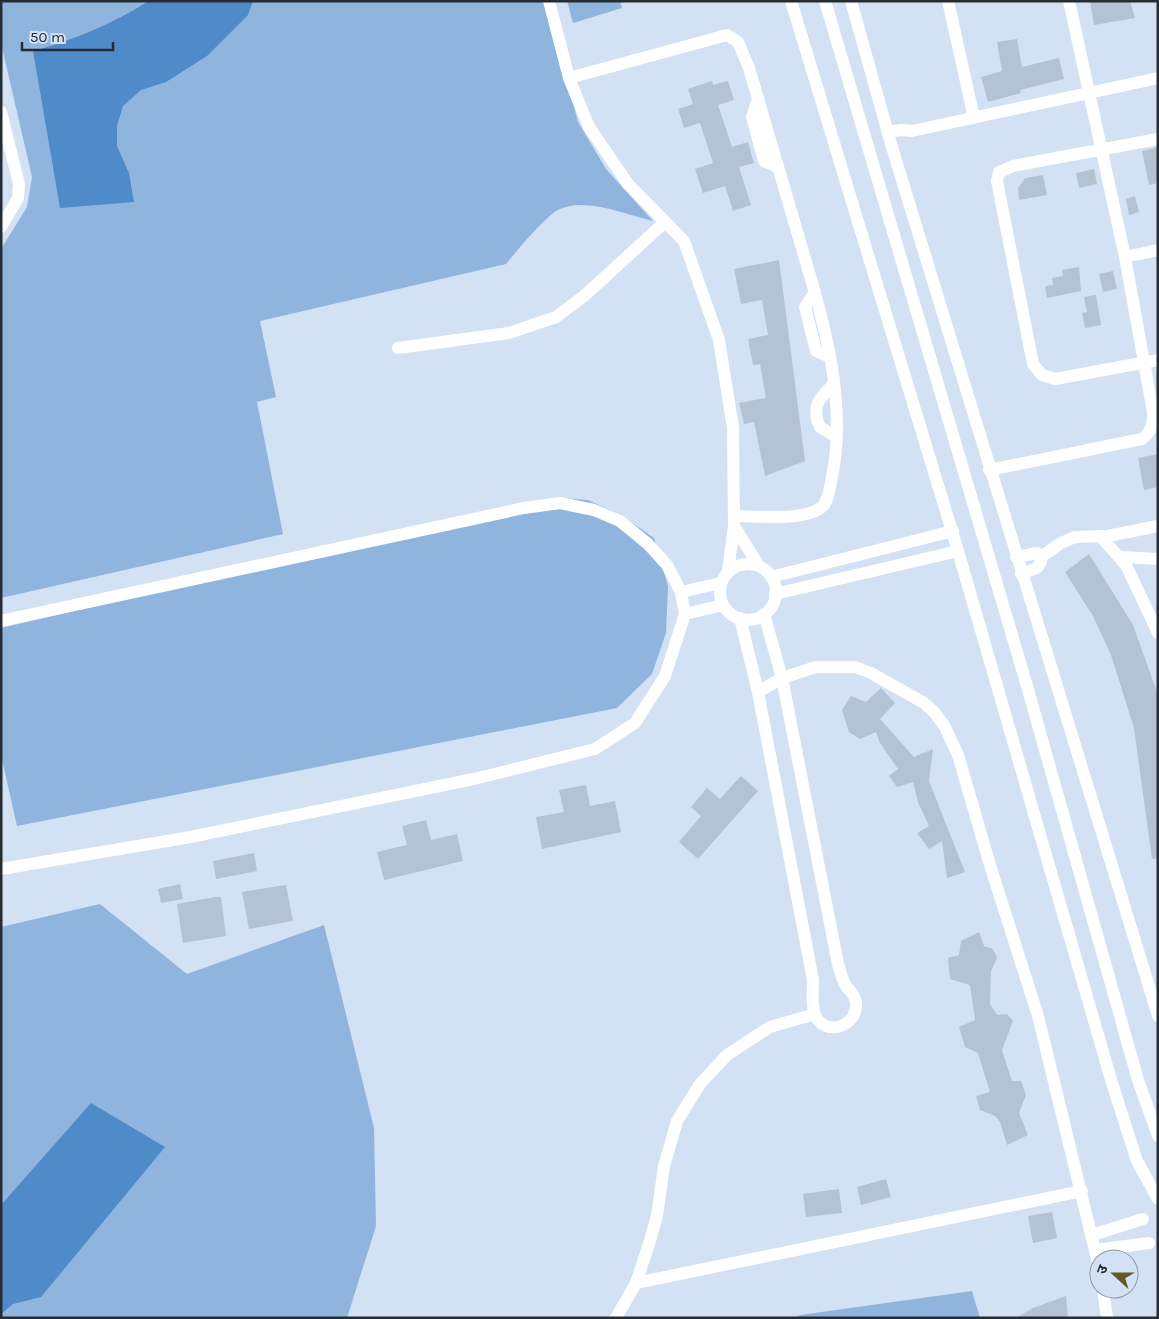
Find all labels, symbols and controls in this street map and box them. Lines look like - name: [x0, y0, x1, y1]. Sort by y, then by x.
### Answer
- scale bar: [22, 20, 114, 52]
- text: 50 m: [30, 28, 65, 46]
- north arrow: [1089, 1249, 1139, 1299]
- text: उ: [1093, 1262, 1112, 1276]

